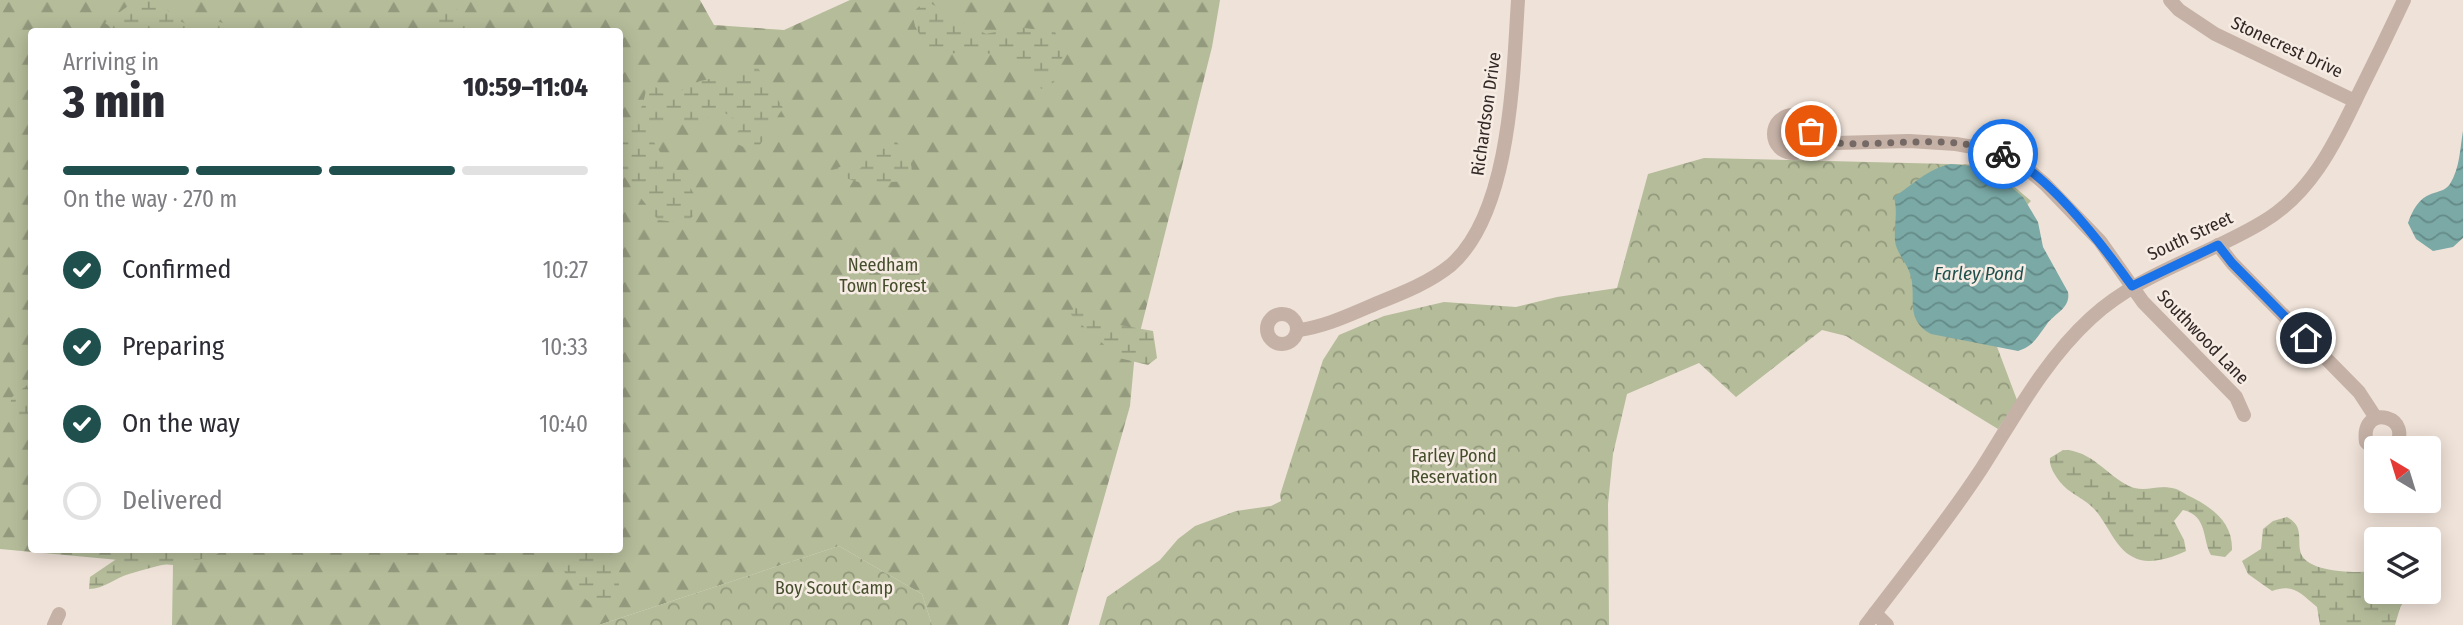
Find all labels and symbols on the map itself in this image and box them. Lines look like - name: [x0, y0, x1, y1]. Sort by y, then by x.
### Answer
- street label: Stonecrest Drive: [2228, 12, 2346, 83]
- street label: Richardson Drive: [1466, 51, 1506, 177]
- pin: [1781, 101, 1841, 161]
- courier: [1968, 119, 2038, 189]
- street label: South Street: [2144, 207, 2236, 265]
- park label: Needham Town Forest: [839, 254, 927, 297]
- water label: Farley Pond: [1934, 262, 2024, 285]
- street label: Southwood Lane: [2152, 285, 2254, 389]
- pin: [2276, 308, 2336, 368]
- north arrow: [2364, 436, 2441, 513]
- park label: Farley Pond Reservation: [1410, 445, 1498, 488]
- park label: Boy Scout Camp: [775, 577, 893, 599]

